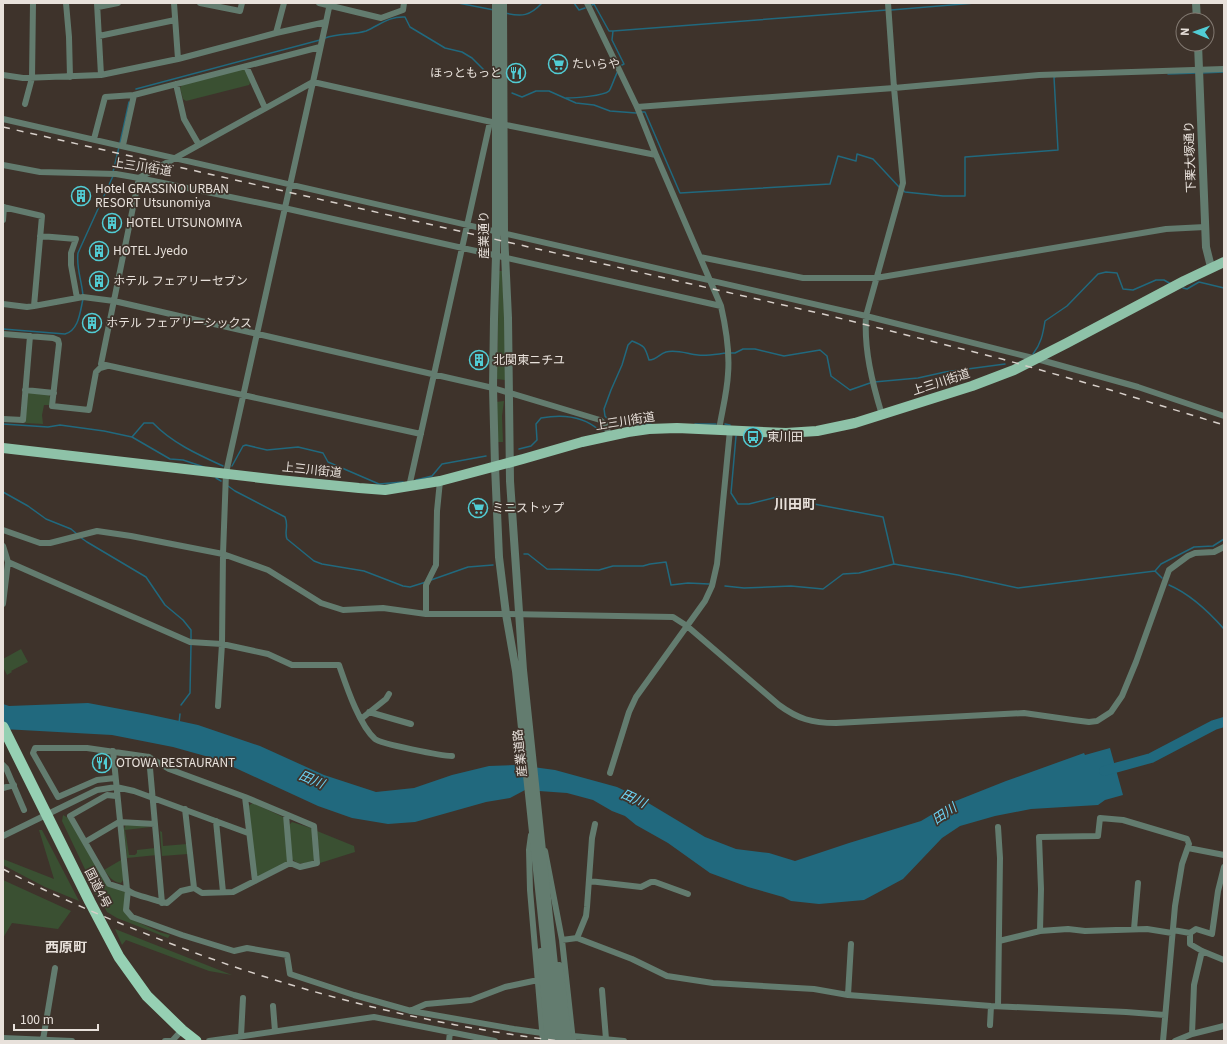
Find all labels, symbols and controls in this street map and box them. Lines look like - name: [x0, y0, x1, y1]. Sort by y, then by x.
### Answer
- north arrow: [1175, 12, 1215, 52]
- text: N: [1176, 27, 1192, 36]
- supermarket icon: たいらや: [547, 53, 569, 75]
- place label: たいらや: [572, 54, 620, 71]
- restaurant icon: ほっともっと: [505, 62, 527, 84]
- place label: ほっともっと: [430, 63, 502, 80]
- street label: 下栗大塚通り: [1179, 121, 1198, 193]
- street label: 上三川街道: [111, 152, 173, 179]
- place label: Hotel GRASSINO URBAN RESORT Utsunomiya: [95, 179, 229, 210]
- building icon: Hotel GRASSINO URBAN RESORT Utsunomiya: [70, 185, 92, 207]
- street label: 産業通り: [474, 211, 491, 259]
- building icon: HOTEL UTSUNOMIYA: [101, 212, 123, 234]
- place label: HOTEL UTSUNOMIYA: [126, 213, 243, 230]
- building icon: HOTEL Jyedo: [88, 240, 110, 262]
- place label: HOTEL Jyedo: [113, 241, 188, 258]
- building icon: ホテル フェアリーセブン: [88, 270, 110, 292]
- place label: ホテル フェアリーセブン: [113, 271, 248, 288]
- building icon: ホテル フェアリーシックス: [81, 312, 103, 334]
- place label: ホテル フェアリーシックス: [106, 313, 252, 330]
- building icon: 北関東ニチユ: [468, 349, 490, 371]
- place label: 北関東ニチユ: [493, 350, 565, 367]
- street label: 上三川街道: [909, 363, 972, 398]
- street label: 上三川街道: [594, 406, 656, 433]
- bus stop icon: 東川田: [742, 426, 764, 448]
- place label: 東川田: [767, 427, 803, 444]
- street label: 上三川街道: [281, 457, 343, 480]
- district label: 川田町: [774, 493, 816, 513]
- supermarket icon: ミニストップ: [467, 497, 489, 519]
- place label: ミニストップ: [492, 498, 564, 515]
- street label: 産業道路: [508, 728, 529, 778]
- restaurant icon: OTOWA RESTAURANT: [91, 752, 113, 774]
- place label: OTOWA RESTAURANT: [116, 753, 235, 770]
- water label: 田川: [297, 765, 330, 793]
- water label: 田川: [618, 783, 652, 812]
- water label: 田川: [928, 796, 961, 828]
- street label: 国道4号: [82, 864, 117, 910]
- district label: 西原町: [45, 936, 87, 956]
- scale bar: [14, 1006, 98, 1032]
- text: 100 m: [20, 1010, 54, 1027]

